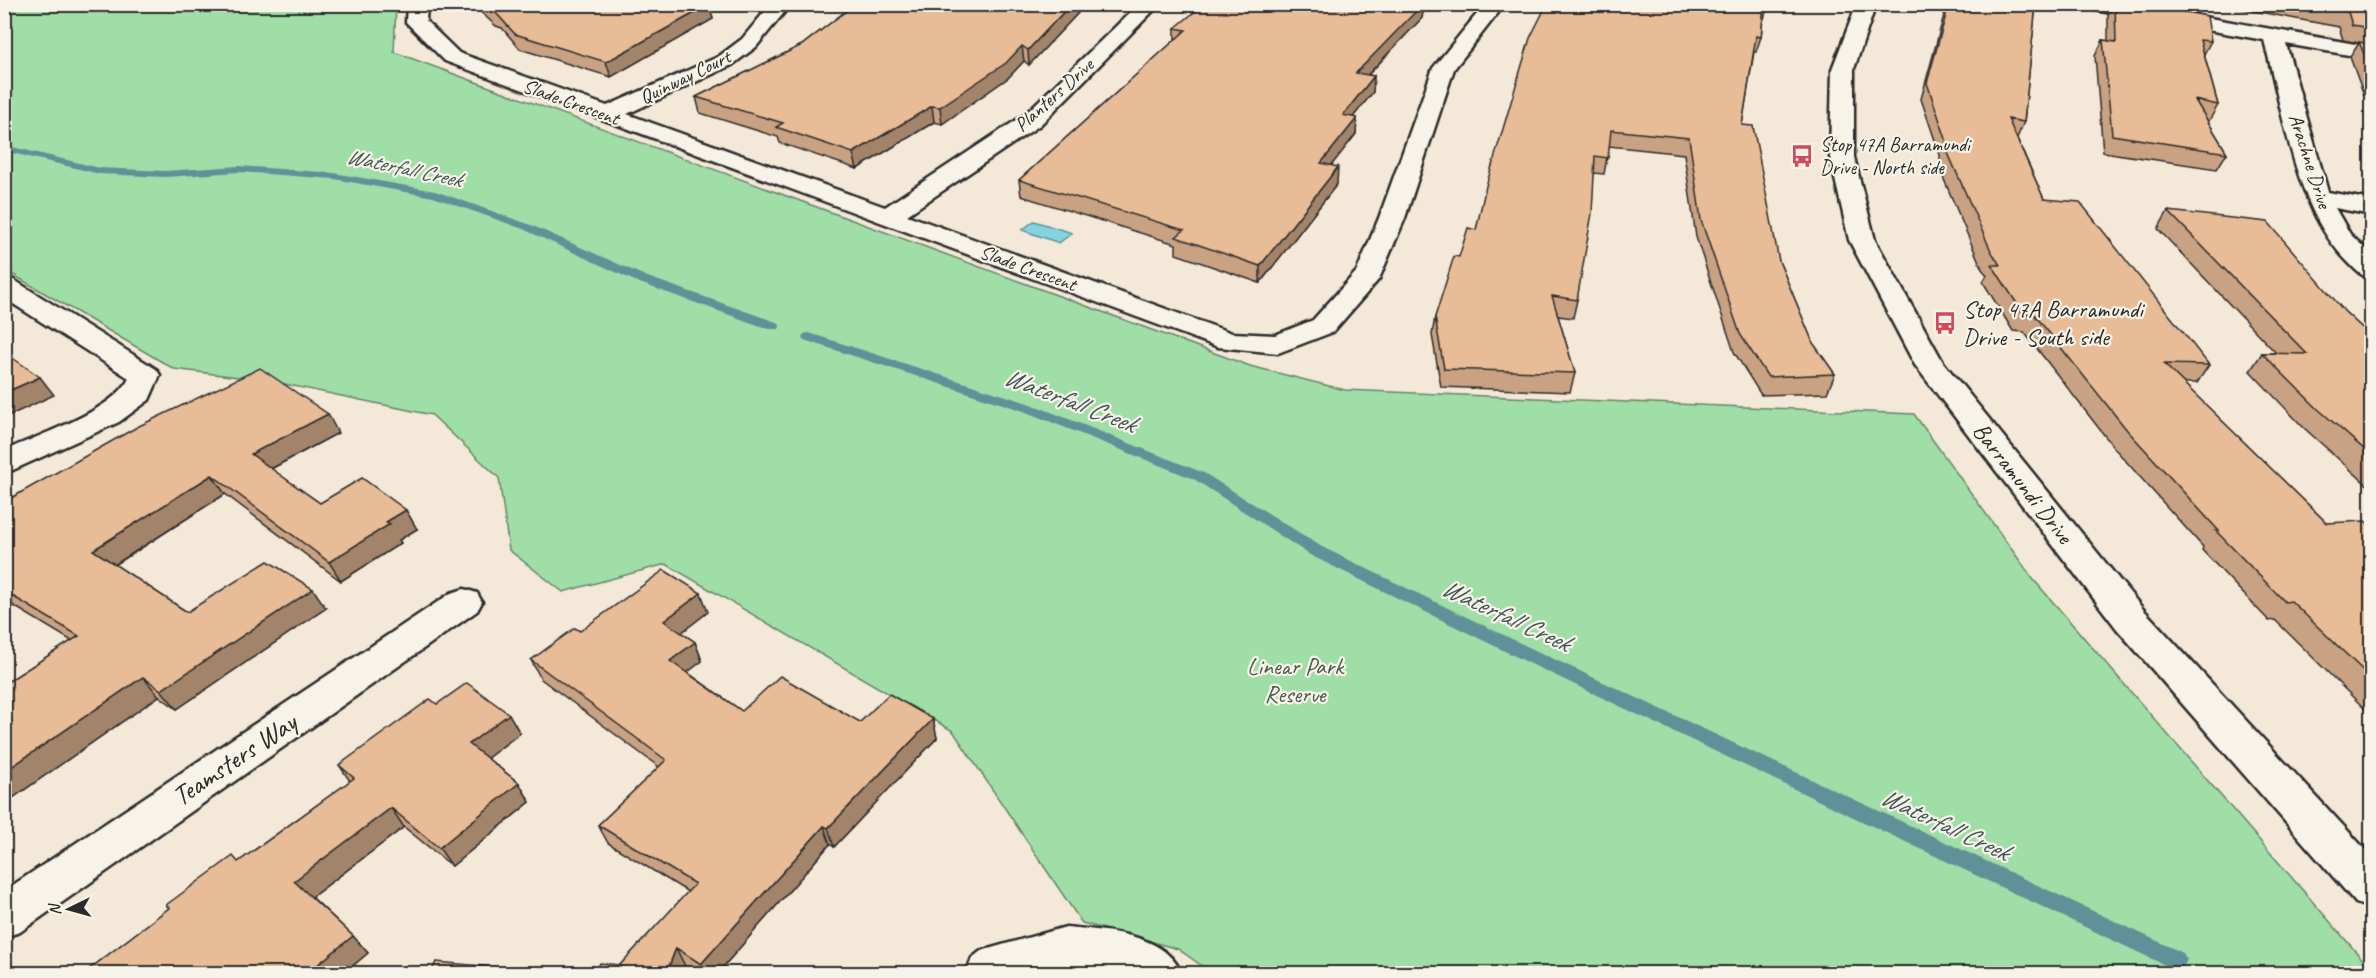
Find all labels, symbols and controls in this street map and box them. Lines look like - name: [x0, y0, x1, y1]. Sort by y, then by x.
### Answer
- street label: Quinway Court: [635, 43, 737, 110]
- street label: Planters Drive: [1009, 52, 1100, 137]
- street label: Slade Crescent: [519, 73, 625, 132]
- street label: Arachne Drive: [2283, 111, 2337, 213]
- place label: Stop 47A Barramundi Drive - North side: [1820, 132, 1972, 180]
- water label: Waterfall Creek: [344, 142, 468, 195]
- bus stop icon: Stop 47A Barramundi Drive - North side: [1789, 143, 1815, 169]
- street label: Slade Crescent: [976, 239, 1082, 298]
- place label: Stop 47A Barramundi Drive - South side: [1963, 294, 2145, 352]
- bus stop icon: Stop 47A Barramundi Drive - South side: [1932, 310, 1958, 336]
- water label: Waterfall Creek: [1000, 360, 1144, 442]
- street label: Barramundi Drive: [1966, 416, 2081, 551]
- water label: Waterfall Creek: [1437, 571, 1580, 661]
- park label: Linear Park Reserve: [1247, 651, 1345, 709]
- street label: Teamsters Way: [165, 703, 305, 813]
- water label: Waterfall Creek: [1876, 780, 2019, 870]
- north arrow: [39, 879, 99, 939]
- text: N: [44, 901, 65, 916]

